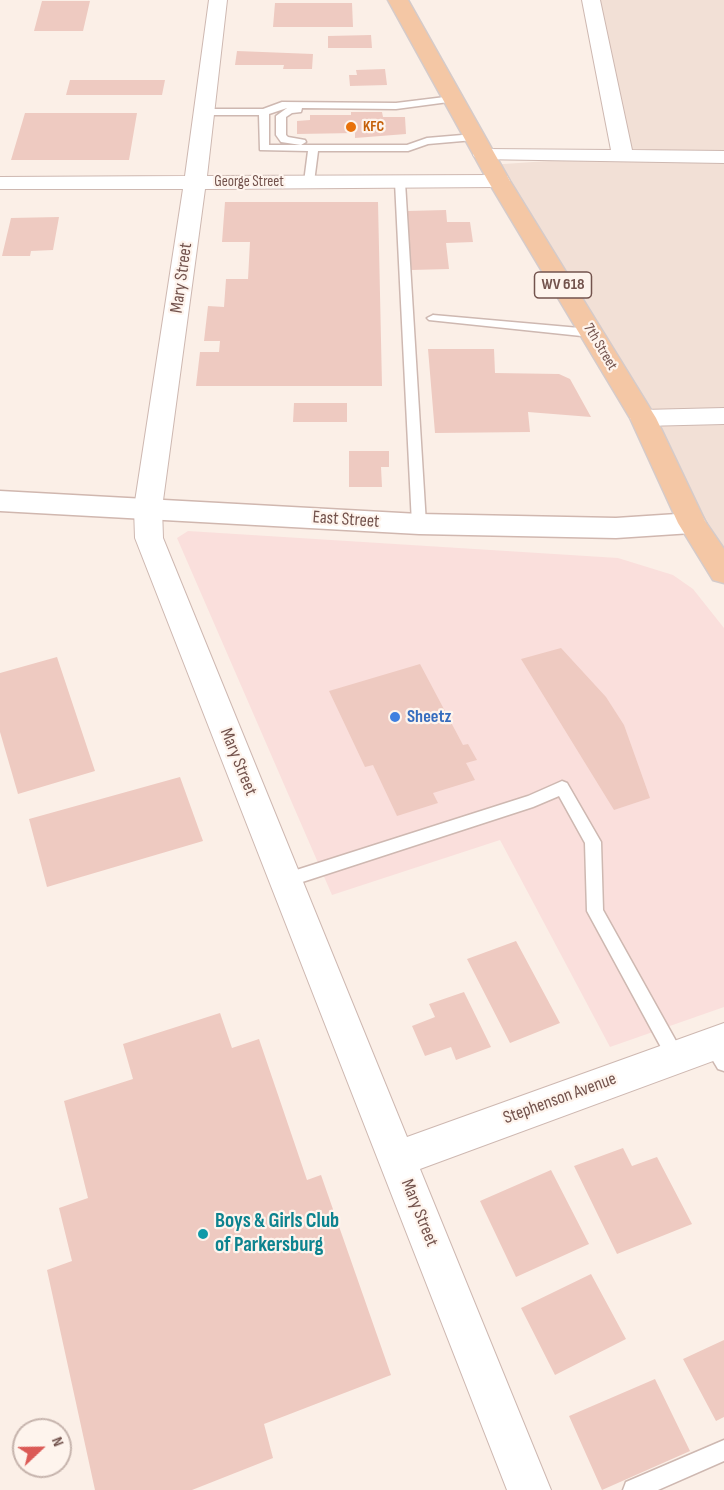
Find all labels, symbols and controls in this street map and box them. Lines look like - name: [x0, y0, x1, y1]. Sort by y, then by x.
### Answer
- place label: KFC: [363, 118, 384, 136]
- marker: KFC: [344, 120, 358, 134]
- street label: George Street: [214, 173, 284, 191]
- street label: Mary Street: [166, 241, 198, 315]
- road number: WV 618: [534, 272, 592, 298]
- street label: 7th Street: [579, 320, 621, 374]
- street label: East Street: [312, 507, 380, 533]
- place label: Sheetz: [407, 706, 451, 728]
- marker: Sheetz: [388, 710, 402, 724]
- street label: Mary Street: [215, 725, 261, 799]
- street label: Stephenson Avenue: [500, 1069, 620, 1129]
- street label: Mary Street: [396, 1176, 442, 1250]
- place label: Boys & Girls Club of Parkersburg: [215, 1209, 339, 1259]
- marker: Boys & Girls Club of Parkersburg: [196, 1227, 210, 1241]
- north arrow: [12, 1418, 72, 1478]
- text: N: [47, 1434, 68, 1449]

